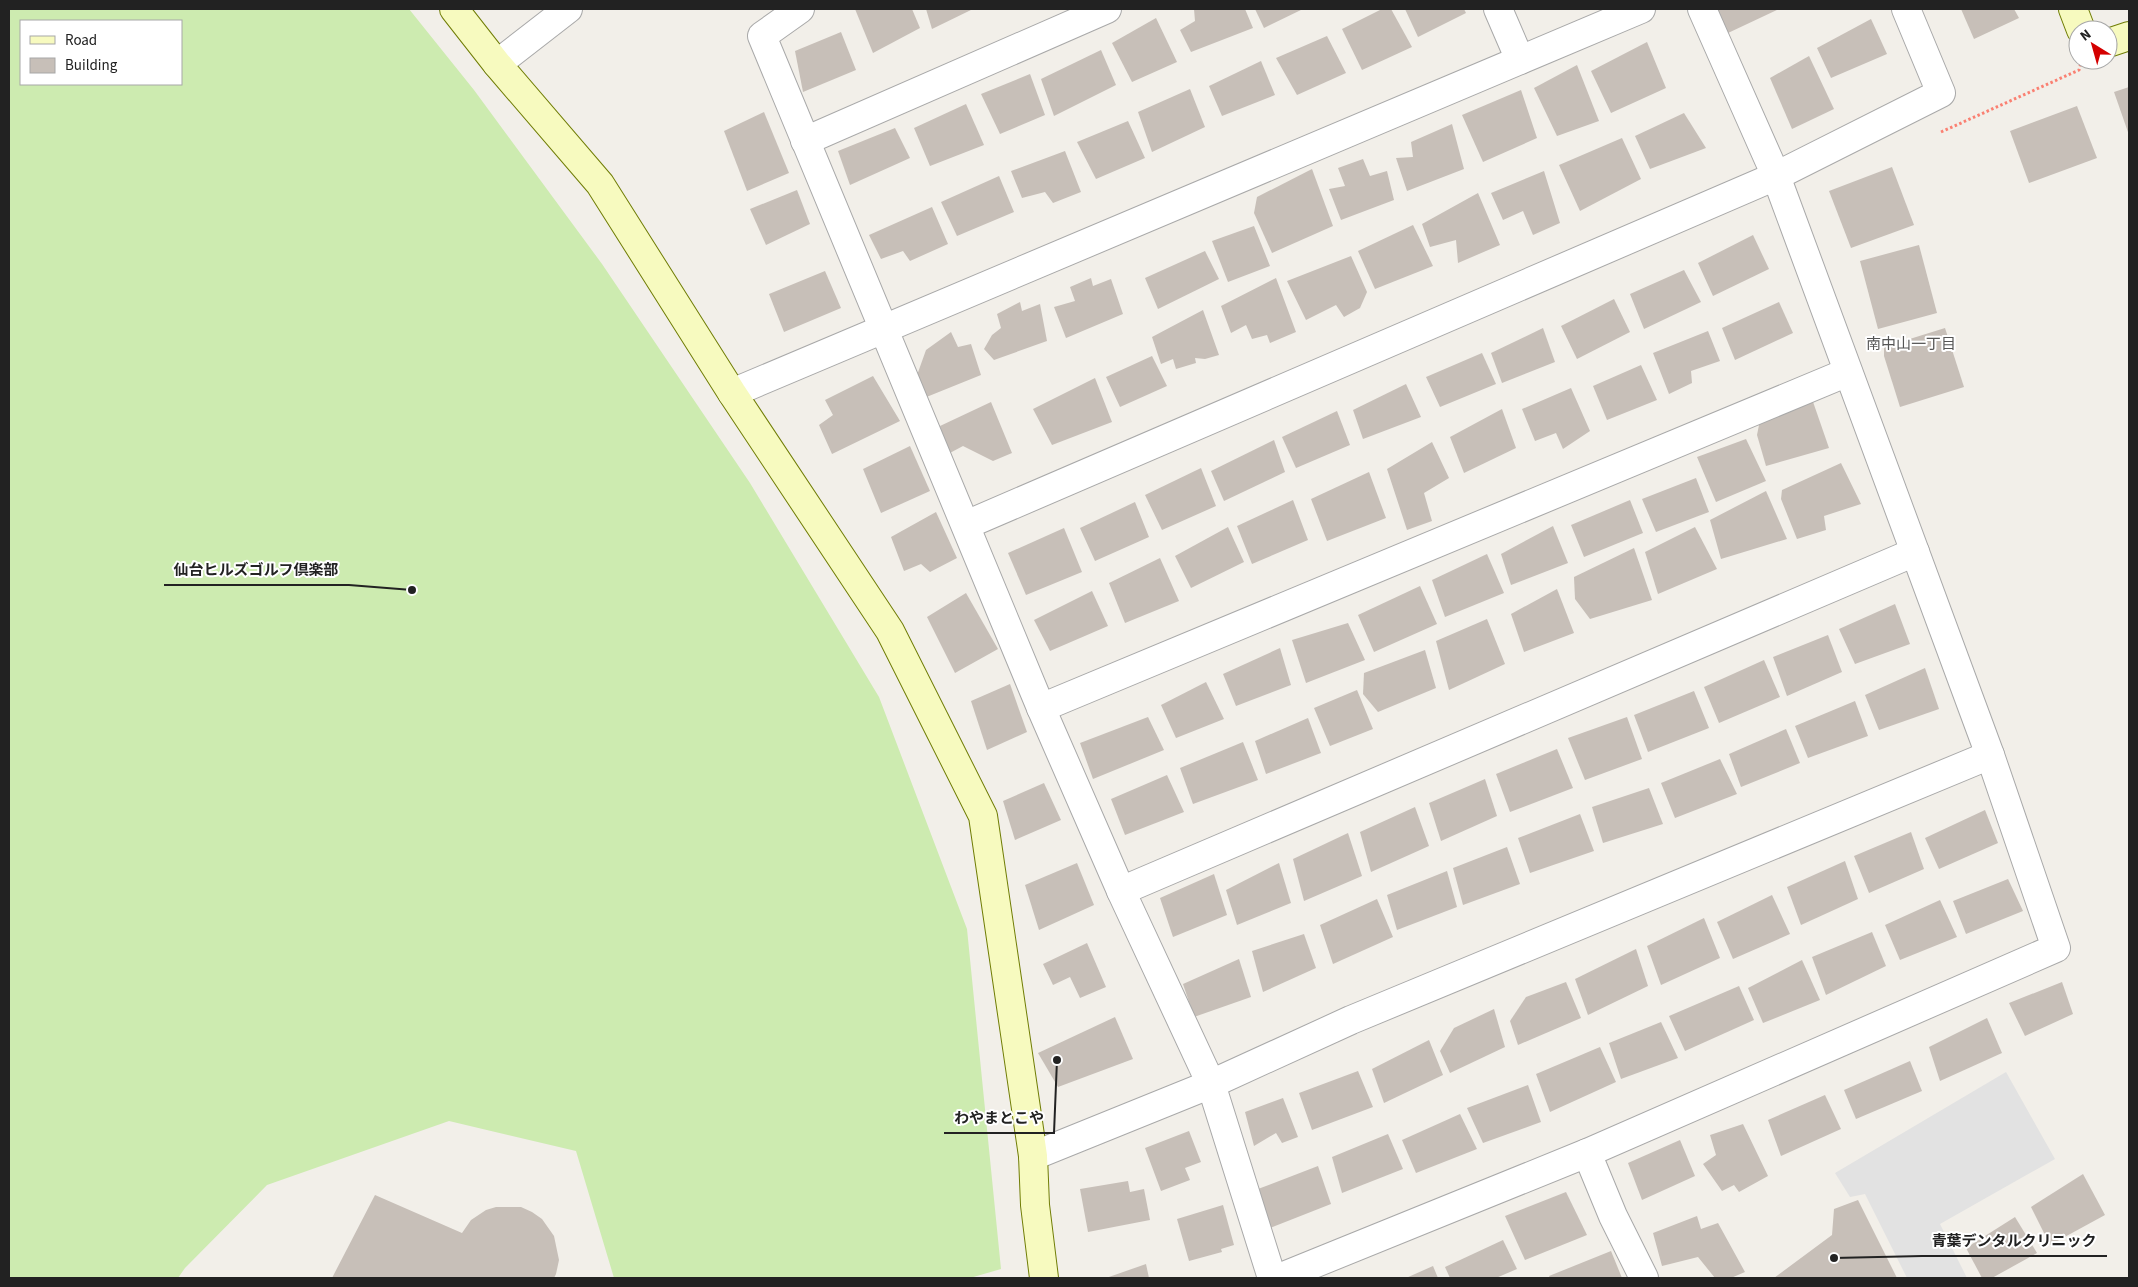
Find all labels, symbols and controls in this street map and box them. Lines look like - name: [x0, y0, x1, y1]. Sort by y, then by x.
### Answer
- legend: [20, 20, 182, 85]
- north arrow: [2068, 20, 2118, 70]
- text: N: [2076, 25, 2096, 46]
- text: Road: [65, 30, 97, 51]
- text: Building: [65, 55, 118, 76]
- district label: 南中山一丁目: [1866, 334, 1956, 355]
- callout: 仙台ヒルズゴルフ倶楽部: [164, 555, 349, 585]
- text: 仙台ヒルズゴルフ倶楽部: [173, 560, 339, 581]
- callout: わやまとこや: [944, 1103, 1054, 1133]
- text: わやまとこや: [954, 1108, 1044, 1129]
- callout: 青葉デンタルクリニック: [1922, 1226, 2107, 1256]
- text: 青葉デンタルクリニック: [1931, 1231, 2097, 1252]

